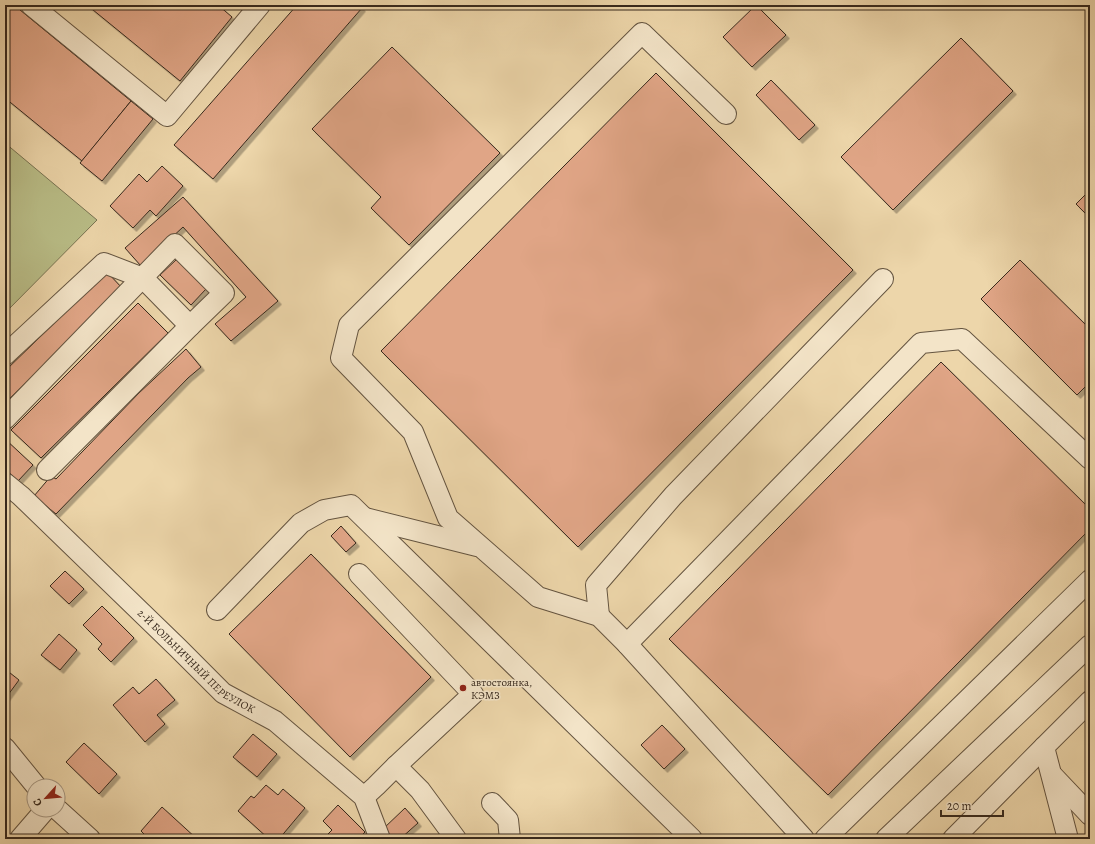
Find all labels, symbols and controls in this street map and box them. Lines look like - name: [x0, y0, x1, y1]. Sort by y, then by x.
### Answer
- street label: 2-Й БОЛЬНИЧНЫЙ ПЕРЕУЛОК: [134, 606, 258, 717]
- place label: автостоянка, КЭМЗ: [471, 675, 532, 703]
- marker: автостоянка, КЭМЗ: [458, 683, 468, 693]
- north arrow: [26, 778, 66, 818]
- scale bar: [941, 792, 1003, 818]
- text: С: [29, 796, 46, 809]
- text: 20 m: [947, 798, 971, 814]

